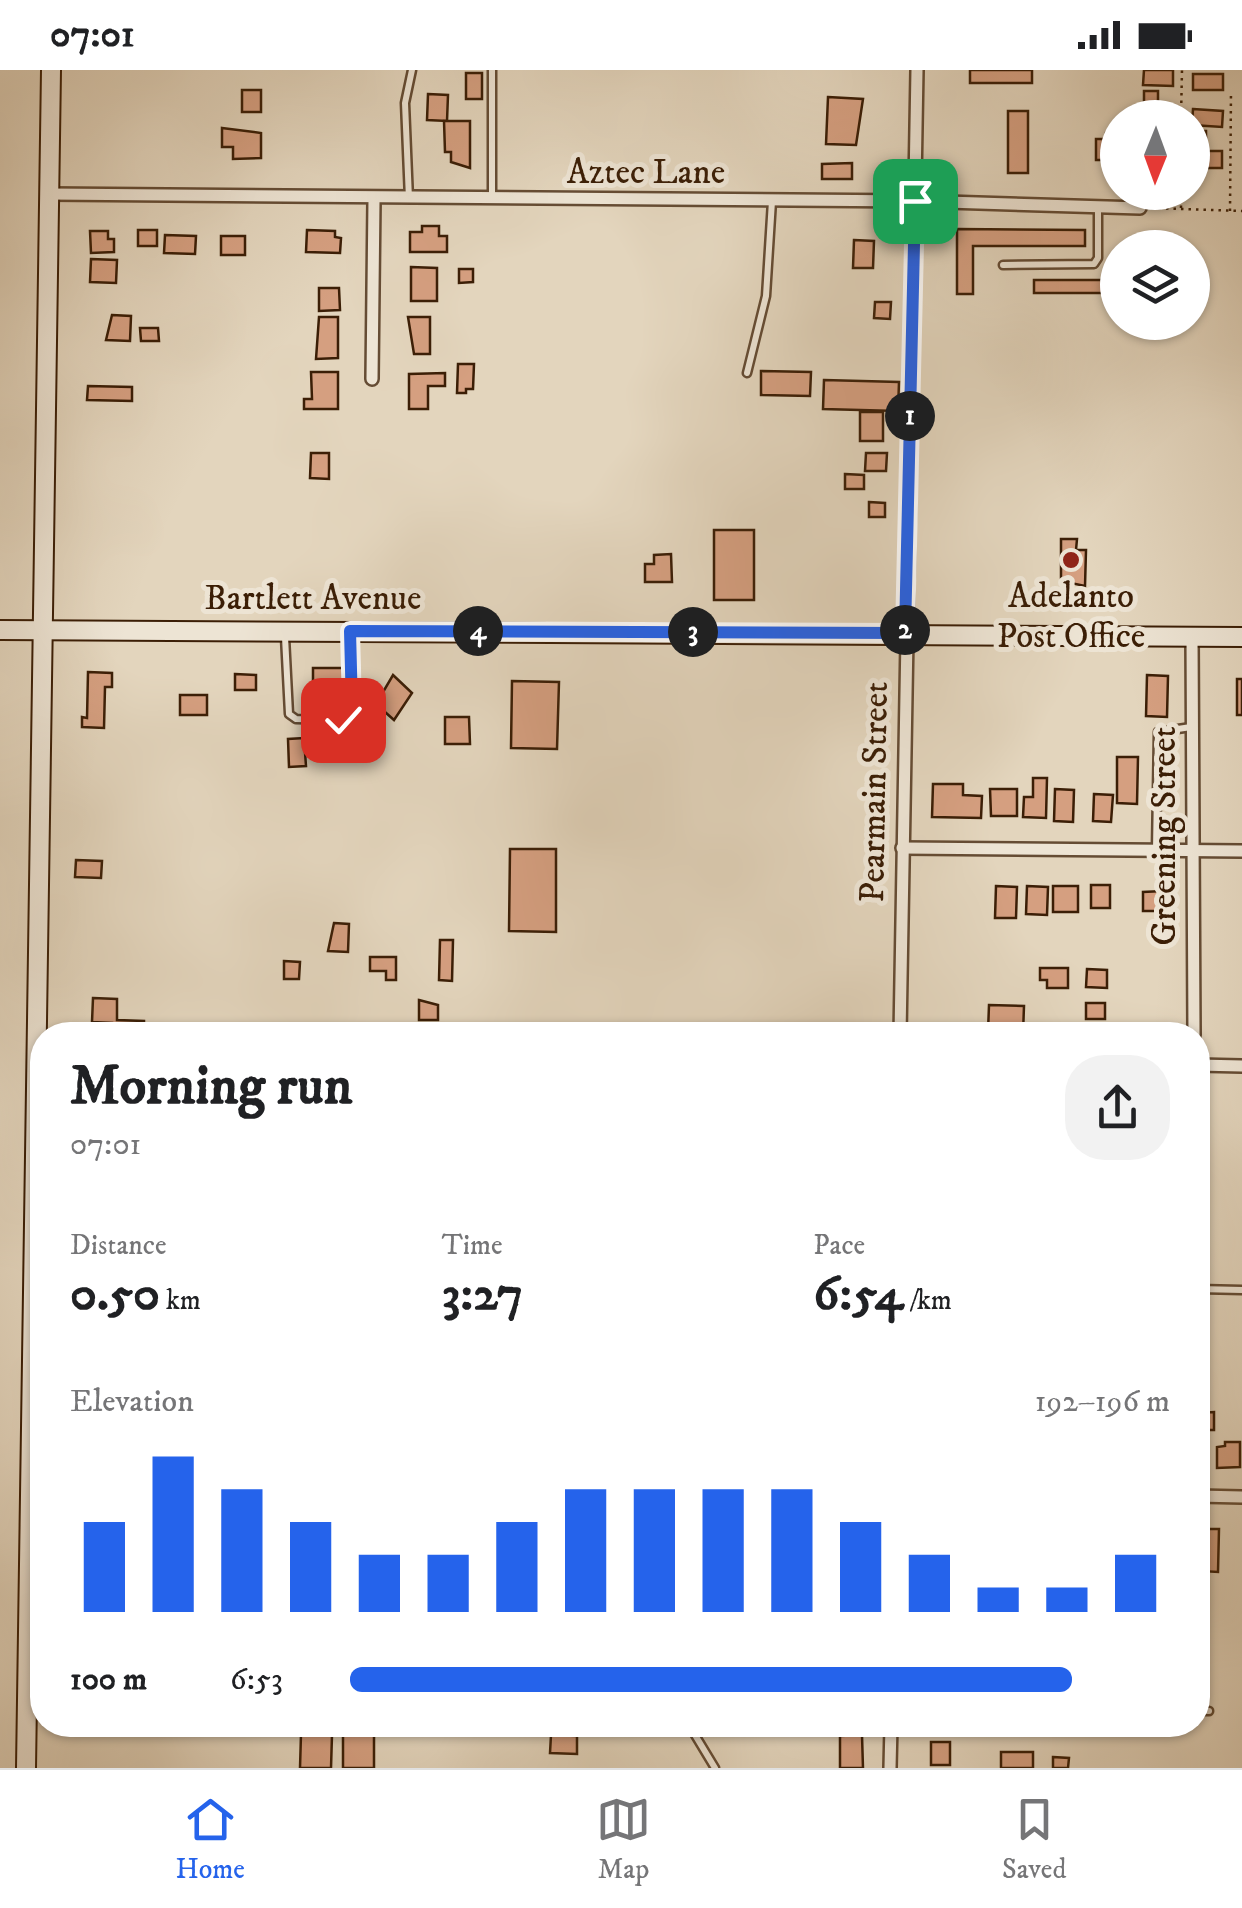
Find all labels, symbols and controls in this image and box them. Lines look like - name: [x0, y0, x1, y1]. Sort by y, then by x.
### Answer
- text: 07:01: [50, 11, 135, 59]
- north arrow: [1100, 100, 1210, 210]
- map controls: [1100, 100, 1210, 340]
- street label: Aztec Lane: [567, 151, 725, 195]
- pin: [873, 159, 958, 244]
- icon: arrive: [888, 174, 943, 229]
- button: layers: [1100, 230, 1210, 340]
- pin: 1: [885, 391, 935, 441]
- text: 1: [905, 398, 915, 433]
- marker: Adelanto Post Office: [1060, 549, 1082, 571]
- place label: Adelanto Post Office: [997, 575, 1145, 659]
- street label: Bartlett Avenue: [205, 577, 421, 621]
- pin: 2: [880, 605, 930, 655]
- pin: 4: [453, 606, 503, 656]
- pin: 3: [668, 607, 718, 657]
- text: 2: [898, 612, 912, 647]
- text: 4: [470, 613, 486, 648]
- text: 3: [688, 614, 698, 649]
- pin: [301, 678, 386, 763]
- street label: Pearmain Street: [851, 681, 899, 903]
- icon: check: [316, 693, 371, 748]
- street label: Greening Street: [1143, 726, 1187, 946]
- text: Morning run: [70, 1053, 352, 1122]
- button: share: [1065, 1055, 1170, 1160]
- text: 07:01: [70, 1125, 141, 1165]
- text: Distance: [70, 1228, 166, 1263]
- text: Time: [442, 1228, 502, 1263]
- text: Pace: [813, 1228, 865, 1263]
- text: 0.50: [70, 1263, 160, 1326]
- text: 3:27: [442, 1263, 523, 1326]
- text: 6:54: [813, 1263, 903, 1326]
- text: km: [160, 1283, 201, 1318]
- text: /km: [903, 1283, 952, 1318]
- text: Elevation: [70, 1382, 194, 1422]
- text: 192–196 m: [1035, 1382, 1170, 1422]
- text: 100 m: [70, 1660, 147, 1700]
- text: 6:53: [230, 1660, 283, 1700]
- tab: Home: [176, 1792, 245, 1887]
- tab: Map: [596, 1792, 651, 1887]
- tab: Saved: [1002, 1792, 1066, 1887]

